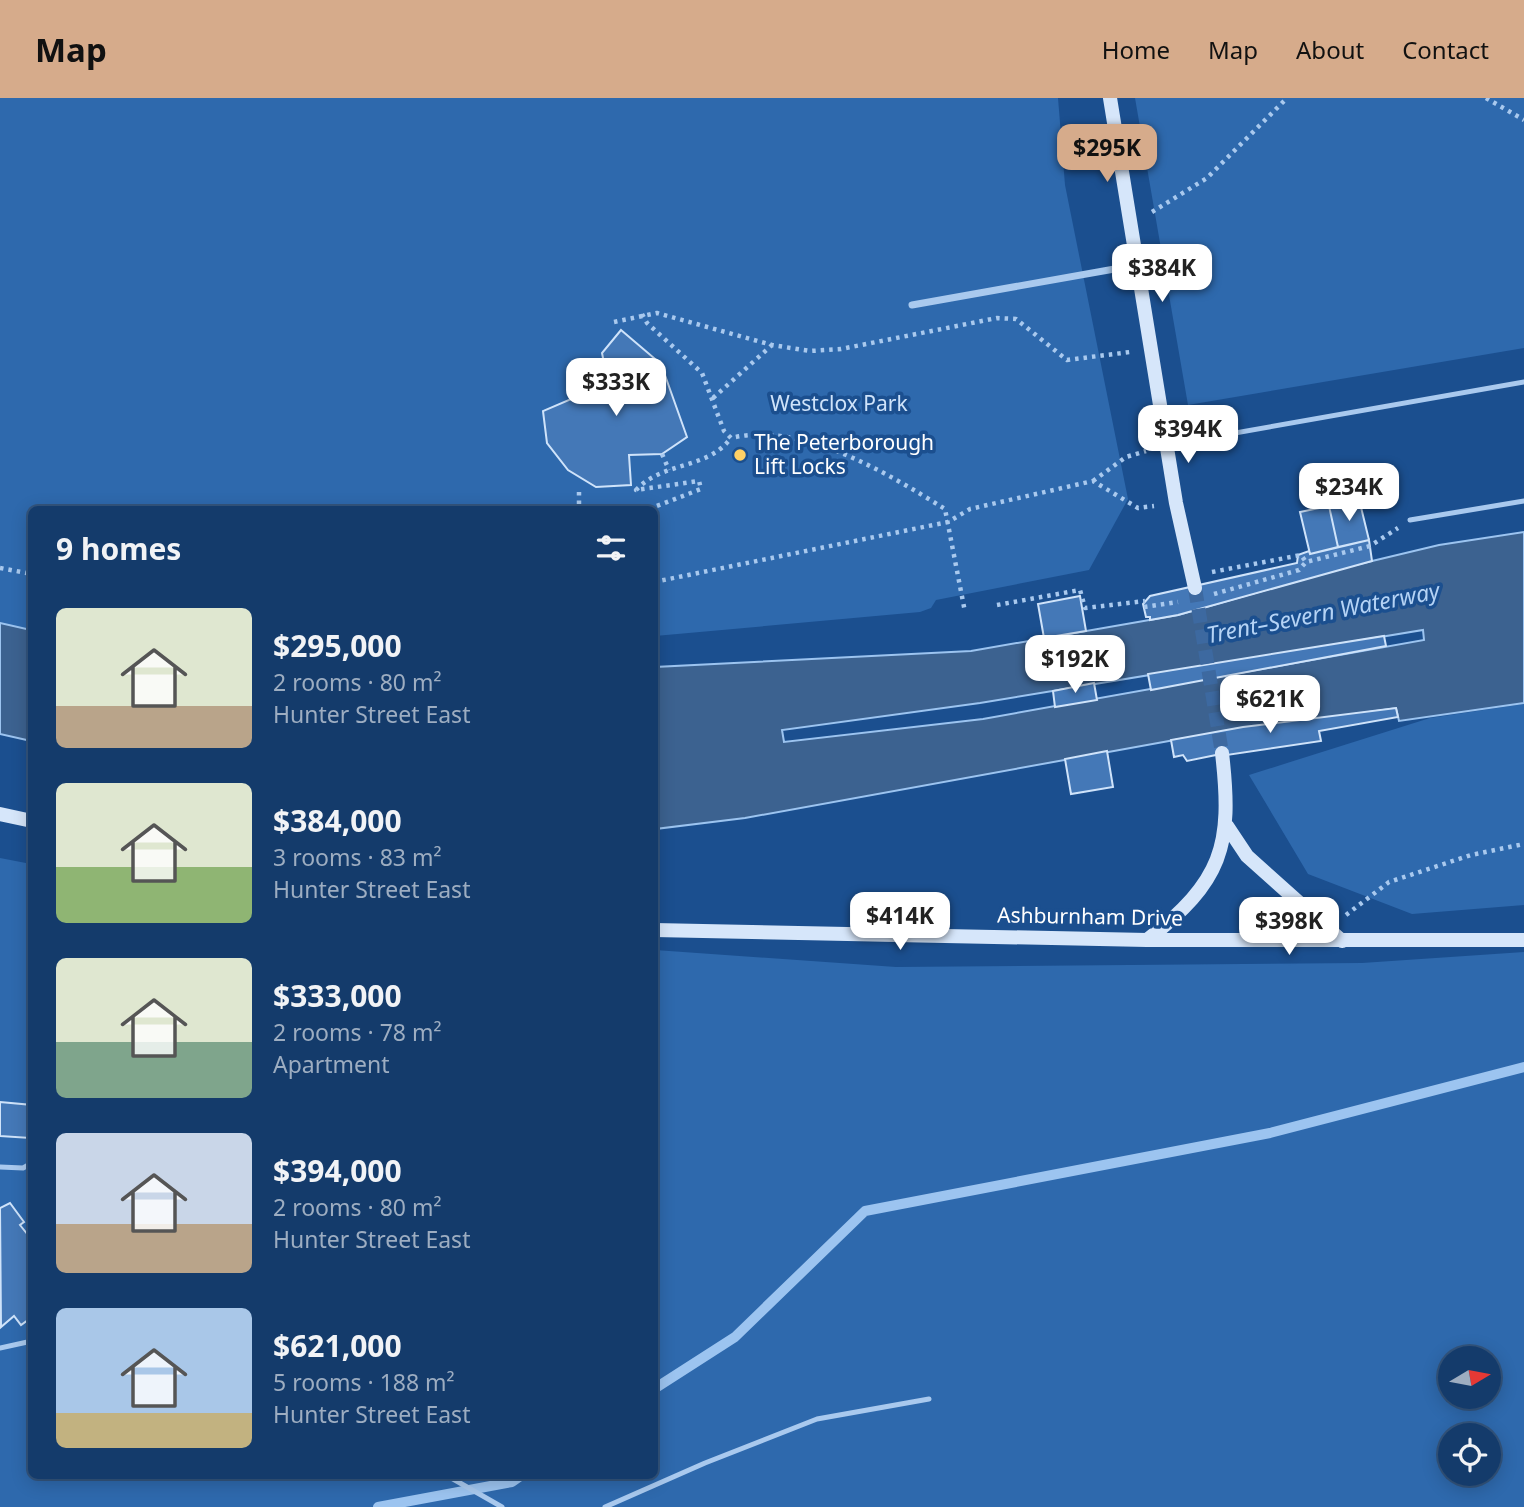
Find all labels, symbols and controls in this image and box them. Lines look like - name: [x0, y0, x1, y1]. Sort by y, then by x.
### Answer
- text: Map: [35, 27, 107, 72]
- text: Home: [1102, 33, 1170, 66]
- text: Map: [1208, 33, 1258, 66]
- text: About: [1296, 33, 1364, 66]
- text: Contact: [1402, 33, 1489, 66]
- pin: $295K: [1058, 125, 1156, 184]
- text: $295K: [1073, 131, 1141, 163]
- pin: $384K: [1113, 244, 1211, 304]
- text: $384K: [1128, 251, 1196, 283]
- pin: $333K: [567, 358, 665, 418]
- text: $333K: [582, 365, 650, 397]
- park label: Westclox Park: [770, 389, 908, 417]
- pin: $394K: [1139, 406, 1237, 465]
- text: $394K: [1154, 412, 1222, 444]
- place label: The Peterborough Lift Locks: [754, 428, 934, 480]
- marker: The Peterborough Lift Locks: [732, 447, 748, 463]
- pin: $234K: [1300, 464, 1398, 523]
- text: $234K: [1315, 470, 1383, 502]
- text: 9 homes: [56, 528, 181, 569]
- icon: filters: [592, 529, 630, 567]
- water label: Trent–Severn Waterway: [1204, 573, 1443, 650]
- text: $295,000: [273, 625, 402, 666]
- icon: home: [112, 636, 196, 720]
- pin: $192K: [1026, 636, 1124, 695]
- text: $192K: [1041, 642, 1109, 674]
- text: 2 rooms · 80 m²: [273, 666, 442, 698]
- pin: $621K: [1221, 676, 1319, 735]
- text: $621K: [1236, 682, 1304, 714]
- text: Hunter Street East: [273, 698, 470, 730]
- text: $384,000: [273, 800, 402, 841]
- icon: home: [112, 811, 196, 895]
- text: 3 rooms · 83 m²: [273, 841, 442, 873]
- text: Hunter Street East: [273, 873, 470, 905]
- pin: $414K: [851, 892, 949, 952]
- pin: $398K: [1240, 898, 1338, 957]
- text: $414K: [866, 899, 934, 931]
- street label: Ashburnham Drive: [997, 900, 1183, 932]
- text: $398K: [1255, 904, 1323, 936]
- text: $333,000: [273, 975, 402, 1016]
- icon: home: [112, 986, 196, 1070]
- text: 2 rooms · 78 m²: [273, 1016, 442, 1048]
- text: Apartment: [273, 1048, 390, 1080]
- text: $394,000: [273, 1150, 402, 1191]
- icon: home: [112, 1161, 196, 1245]
- text: 2 rooms · 80 m²: [273, 1191, 442, 1223]
- text: Hunter Street East: [273, 1223, 470, 1255]
- text: $621,000: [273, 1325, 402, 1366]
- icon: home: [112, 1336, 196, 1420]
- north arrow: [1438, 1346, 1502, 1409]
- map controls: [1438, 1346, 1501, 1486]
- text: 5 rooms · 188 m²: [273, 1366, 455, 1398]
- text: Hunter Street East: [273, 1398, 470, 1430]
- button: locate: [1438, 1423, 1501, 1486]

